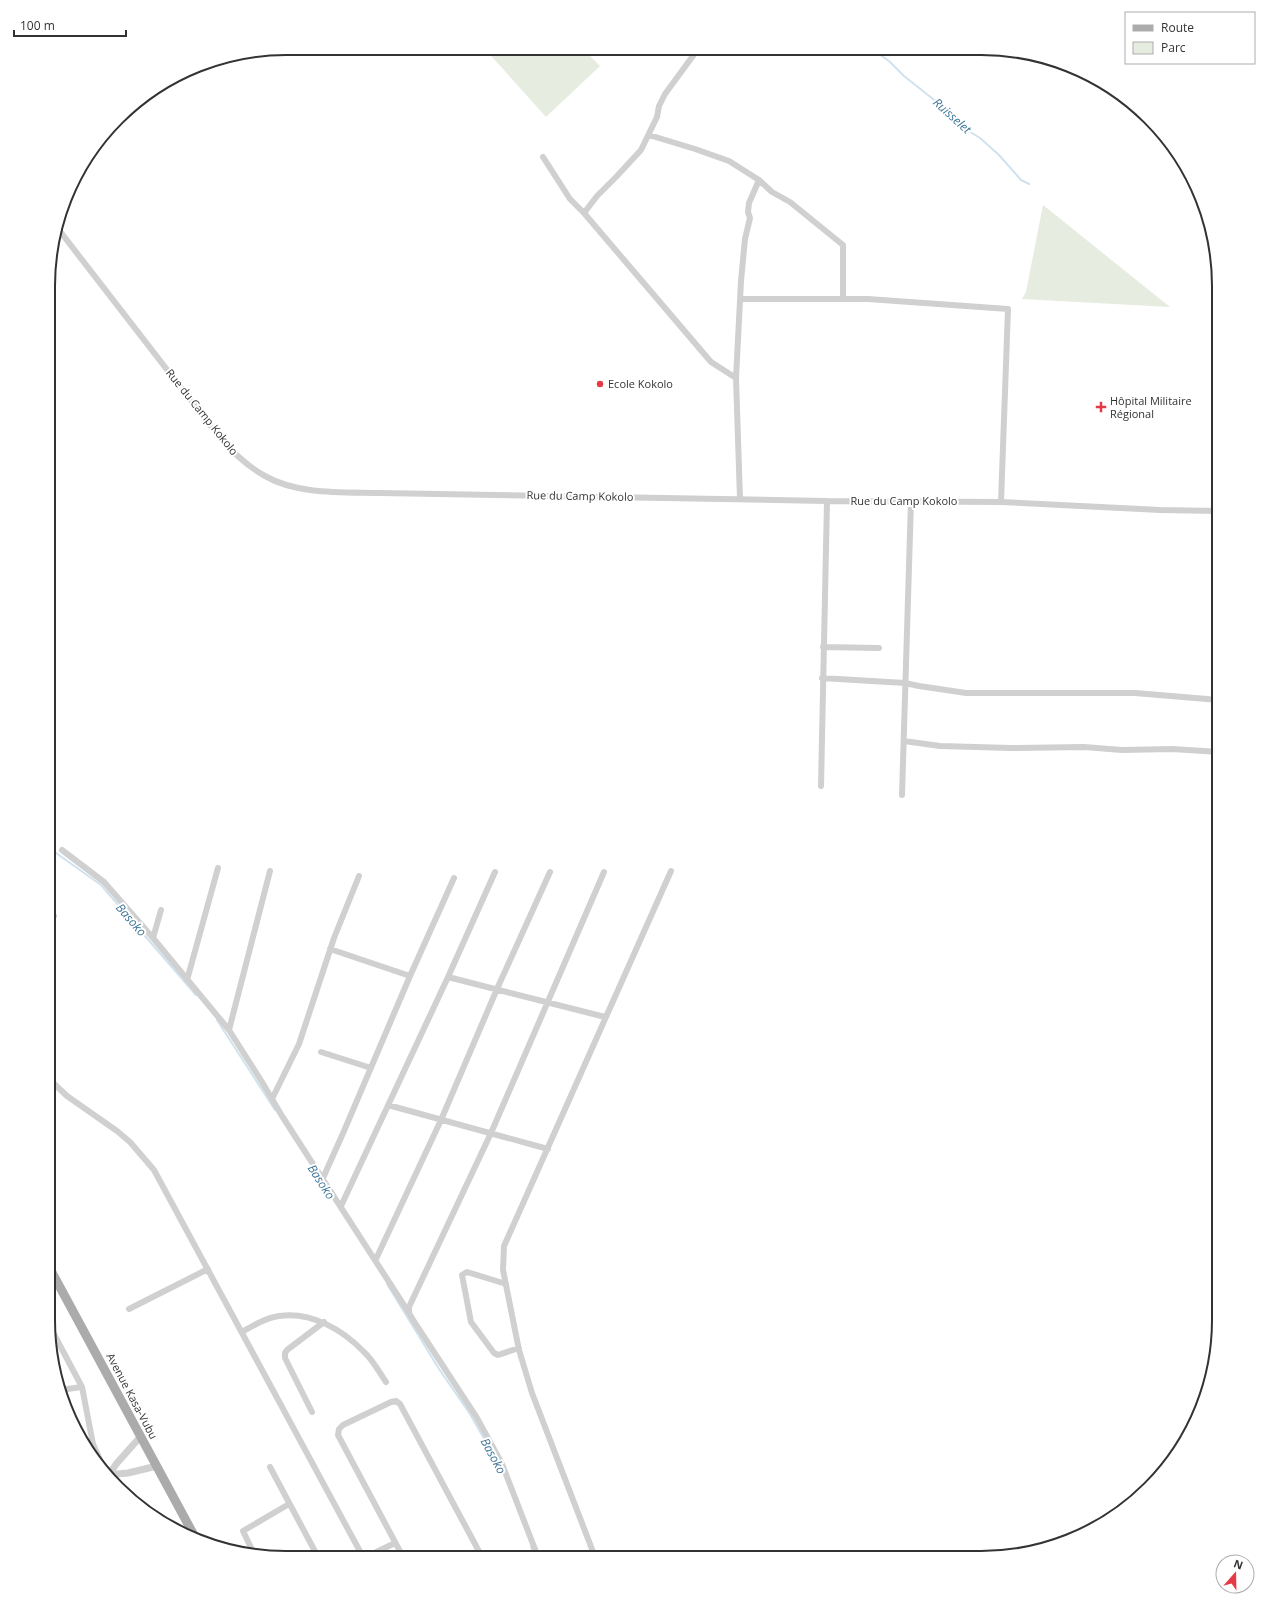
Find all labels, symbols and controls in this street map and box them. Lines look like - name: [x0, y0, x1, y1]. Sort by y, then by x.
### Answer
- scale bar: [14, 12, 126, 38]
- legend: [1125, 12, 1255, 64]
- text: 100 m: [20, 17, 55, 34]
- text: Route: [1161, 19, 1194, 36]
- text: Parc: [1161, 39, 1186, 56]
- water label: Ruisselet: [930, 94, 976, 138]
- street label: Rue du Camp Kokolo: [163, 365, 242, 458]
- place label: Ecole Kokolo: [608, 376, 673, 391]
- marker: Ecole Kokolo: [595, 379, 605, 389]
- place label: Hôpital Militaire Régional: [1110, 393, 1192, 421]
- marker: Hôpital Militaire Régional: [1095, 401, 1107, 413]
- street label: Rue du Camp Kokolo: [526, 487, 634, 504]
- street label: Rue du Camp Kokolo: [851, 493, 958, 508]
- water label: Basoko: [112, 900, 151, 940]
- water label: Basoko: [304, 1161, 339, 1203]
- street label: Avenue Kasa-Vubu: [103, 1350, 162, 1442]
- water label: Basoko: [477, 1435, 510, 1477]
- north arrow: [1215, 1554, 1255, 1594]
- text: N: [1232, 1556, 1245, 1573]

